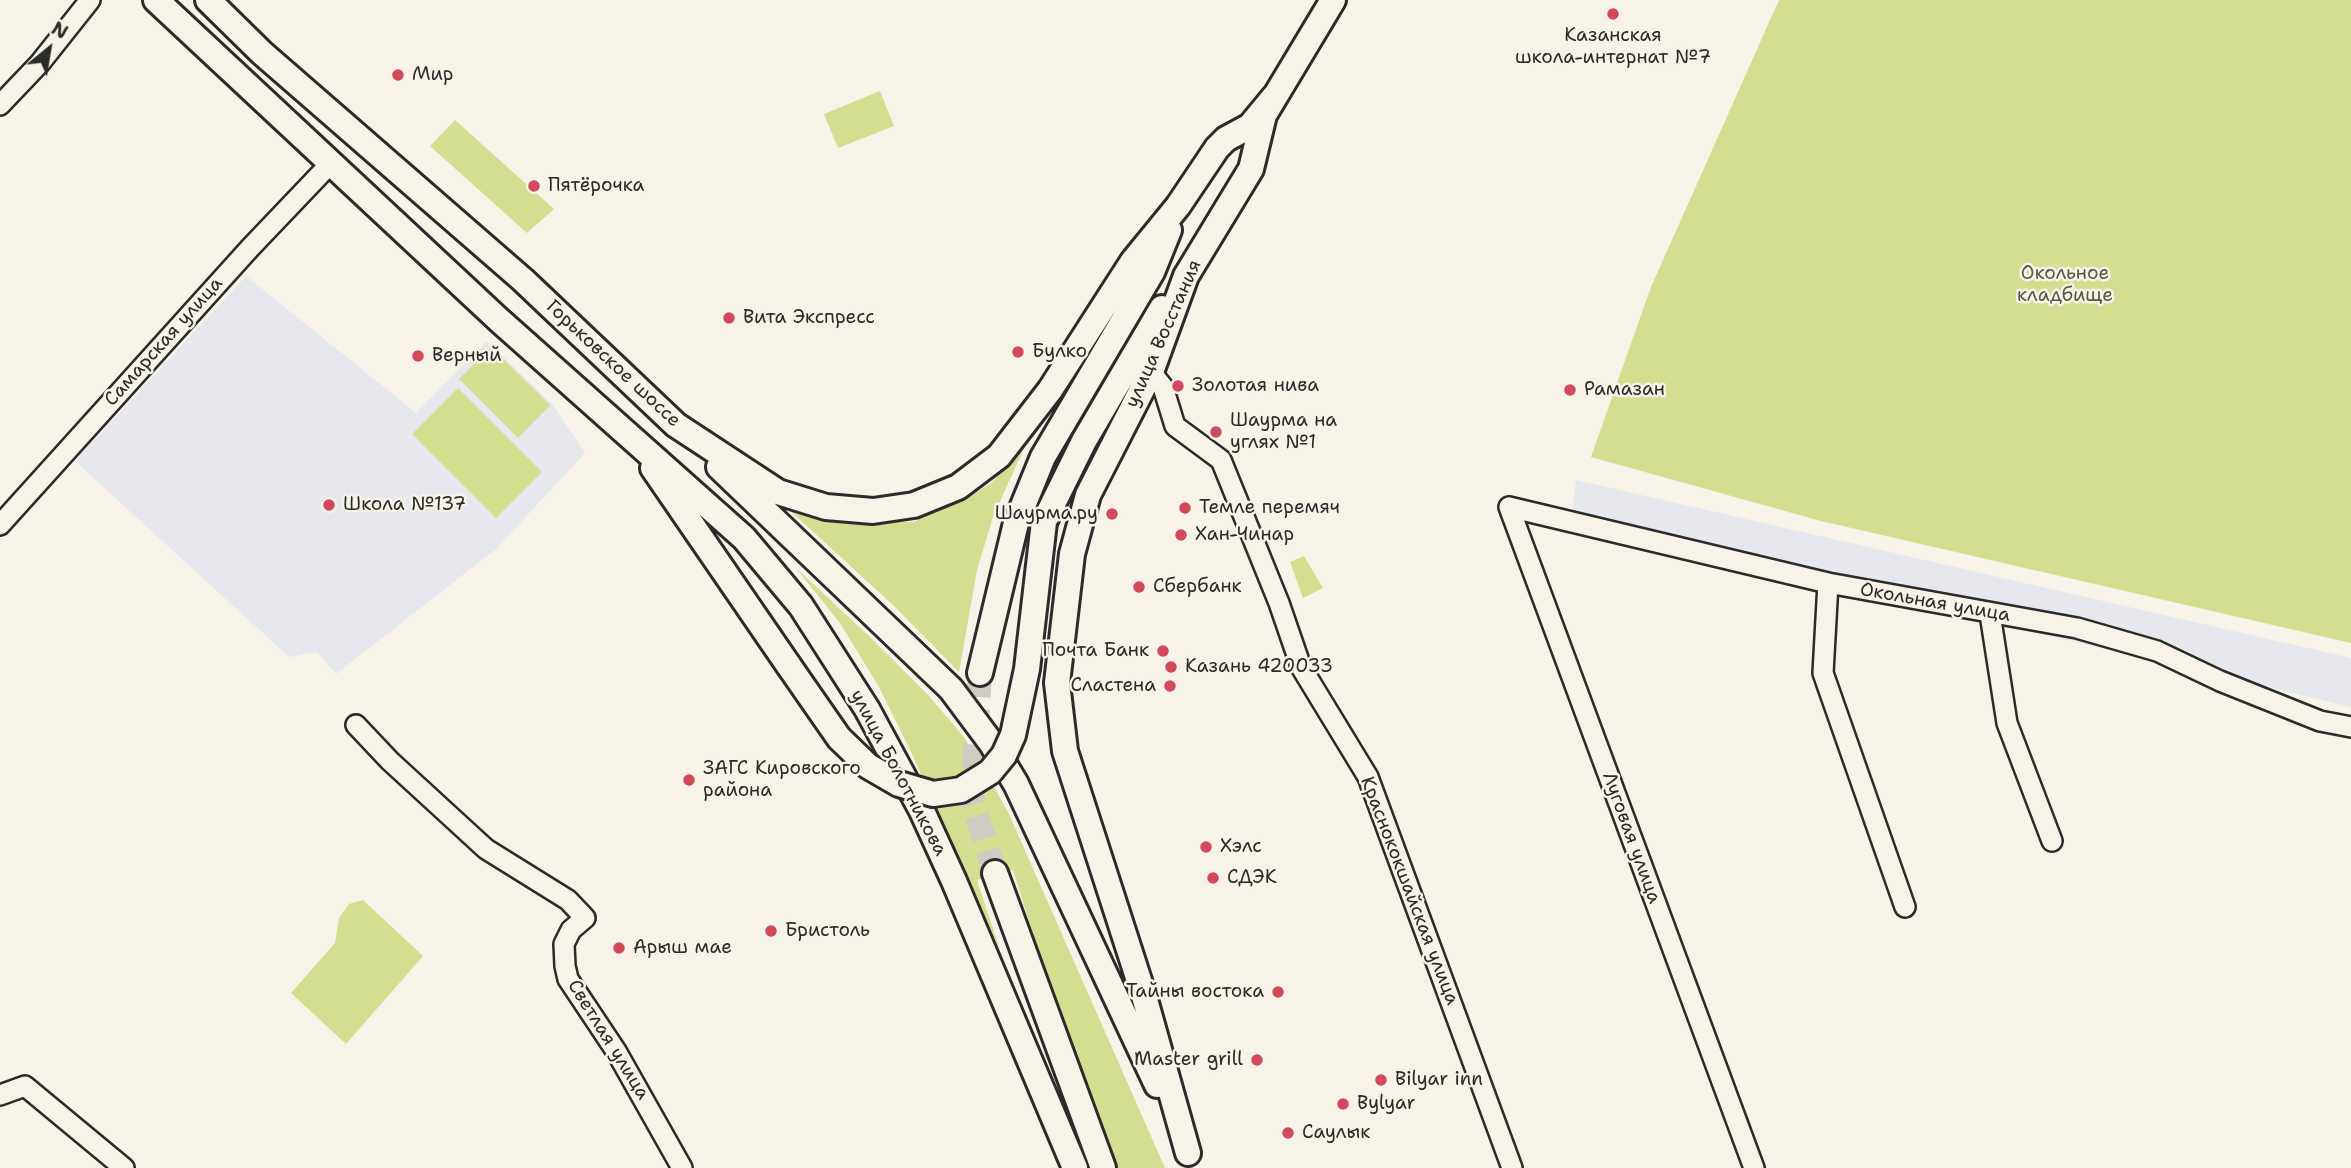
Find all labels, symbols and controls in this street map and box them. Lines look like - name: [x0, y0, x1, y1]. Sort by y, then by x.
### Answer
- marker: Казанская школа-интернат №7: [1605, 6, 1621, 22]
- north arrow: [14, 14, 84, 84]
- text: N: [47, 16, 73, 45]
- place label: Казанская школа-интернат №7: [1515, 25, 1711, 69]
- place label: Мир: [412, 64, 453, 86]
- marker: Мир: [390, 67, 406, 83]
- place label: Пятёрочка: [548, 175, 644, 197]
- marker: Пятёрочка: [526, 178, 542, 194]
- street label: улица Восстания: [1121, 257, 1207, 411]
- park label: Окольное кладбище: [2017, 263, 2113, 307]
- street label: Самарская улица: [100, 273, 228, 411]
- street label: Горьковское шоссе: [541, 296, 685, 432]
- place label: Вита Экспресс: [743, 307, 875, 329]
- marker: Вита Экспресс: [721, 310, 737, 326]
- place label: Булко: [1032, 341, 1087, 363]
- marker: Булко: [1010, 344, 1026, 360]
- place label: Верный: [432, 345, 502, 367]
- marker: Верный: [410, 348, 426, 364]
- place label: Золотая нива: [1192, 375, 1319, 397]
- marker: Золотая нива: [1170, 378, 1186, 394]
- place label: Рамазан: [1584, 379, 1665, 401]
- marker: Рамазан: [1562, 382, 1578, 398]
- place label: Шаурма на углях №1: [1230, 410, 1337, 454]
- marker: Шаурма на углях №1: [1208, 424, 1224, 440]
- place label: Школа №137: [343, 494, 466, 516]
- marker: Школа №137: [321, 497, 337, 513]
- place label: Темле перемяч: [1199, 497, 1340, 519]
- marker: Темле перемяч: [1177, 500, 1193, 516]
- place label: Шаурма.ру: [995, 503, 1098, 525]
- marker: Шаурма.ру: [1104, 506, 1120, 522]
- place label: Хан-Чинар: [1195, 524, 1294, 546]
- marker: Хан-Чинар: [1173, 527, 1189, 543]
- place label: Сбербанк: [1153, 576, 1242, 598]
- marker: Сбербанк: [1131, 579, 1147, 595]
- street label: Окольная улица: [1858, 579, 2012, 627]
- place label: Почта Банк: [1042, 640, 1149, 662]
- marker: Почта Банк: [1155, 643, 1171, 659]
- place label: Казань 420033: [1185, 656, 1333, 678]
- marker: Казань 420033: [1163, 659, 1179, 675]
- place label: Сластена: [1070, 675, 1156, 697]
- marker: Сластена: [1162, 678, 1178, 694]
- street label: улица Болотникова: [845, 686, 951, 860]
- place label: ЗАГС Кировского района: [703, 758, 861, 802]
- street label: Луговая улица: [1597, 769, 1665, 907]
- marker: ЗАГС Кировского района: [681, 772, 697, 788]
- street label: Краснококшайская улица: [1355, 774, 1463, 1008]
- place label: Хэлс: [1220, 836, 1262, 858]
- marker: Хэлс: [1198, 839, 1214, 855]
- place label: СДЭК: [1227, 867, 1277, 889]
- marker: СДЭК: [1205, 870, 1221, 886]
- place label: Бристоль: [785, 920, 870, 942]
- marker: Бристоль: [763, 923, 779, 939]
- place label: Арыш мае: [633, 937, 732, 959]
- marker: Арыш мае: [611, 940, 627, 956]
- street label: Светлая улица: [562, 976, 654, 1104]
- place label: Тайны востока: [1126, 981, 1264, 1003]
- marker: Тайны востока: [1270, 984, 1286, 1000]
- place label: Master grill: [1134, 1049, 1243, 1071]
- marker: Master grill: [1249, 1052, 1265, 1068]
- place label: Bilyar inn: [1395, 1069, 1483, 1091]
- marker: Bilyar inn: [1373, 1072, 1389, 1088]
- place label: Bylyar: [1357, 1093, 1416, 1115]
- marker: Bylyar: [1335, 1096, 1351, 1112]
- place label: Саулык: [1302, 1122, 1370, 1144]
- marker: Саулык: [1280, 1125, 1296, 1141]

